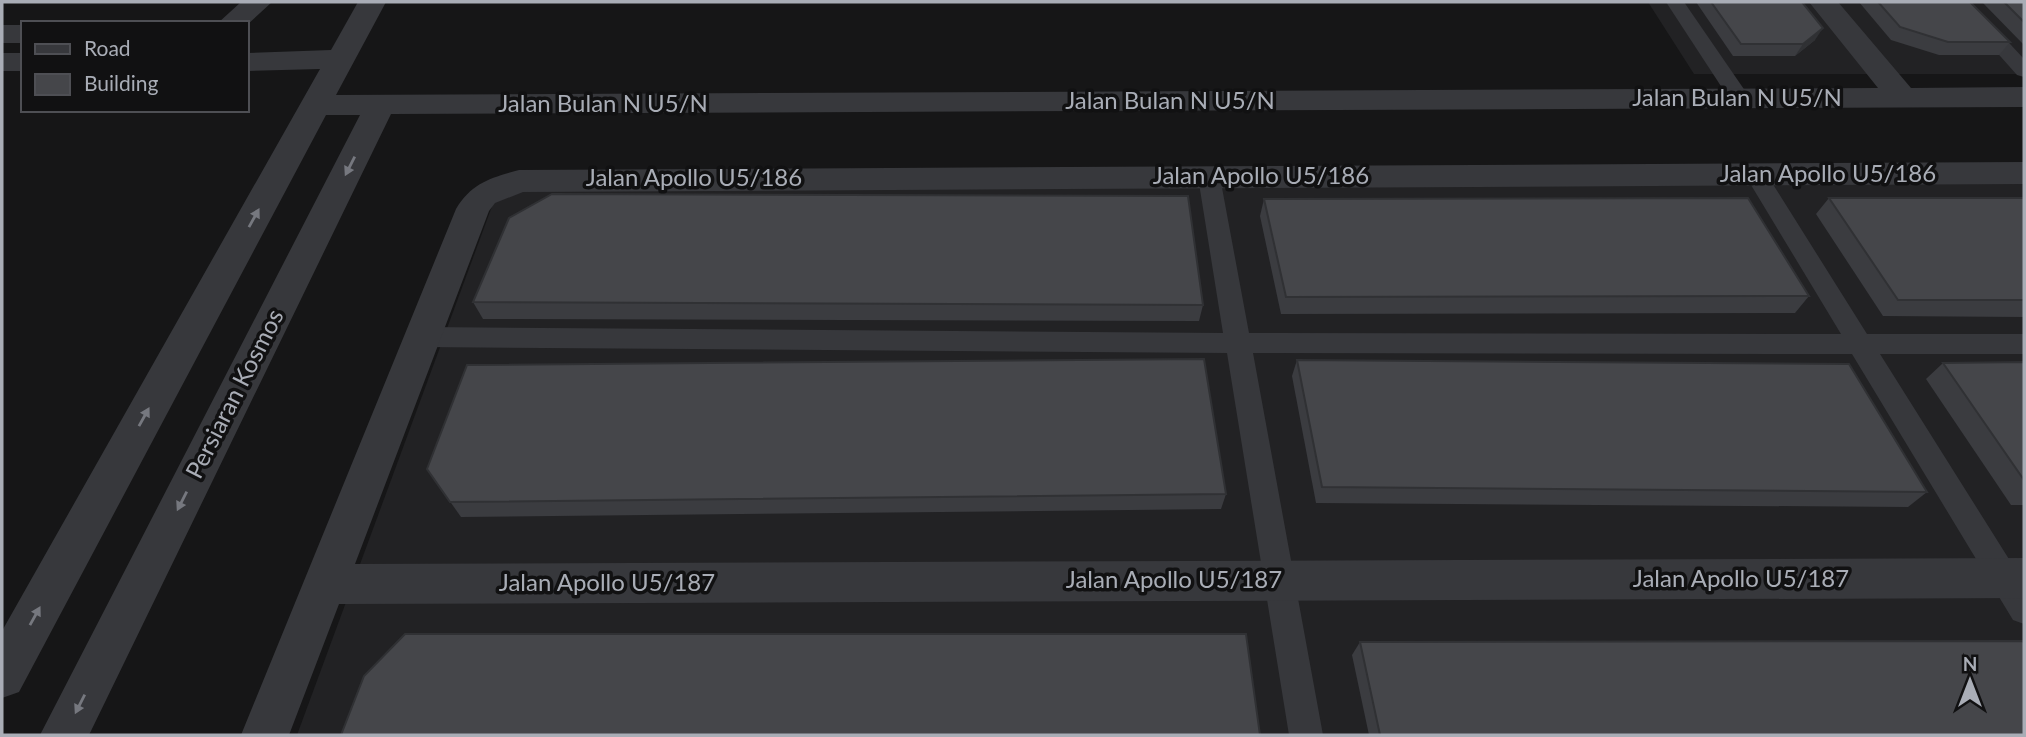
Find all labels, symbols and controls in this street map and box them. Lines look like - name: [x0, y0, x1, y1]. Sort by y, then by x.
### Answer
- legend: [21, 21, 248, 112]
- text: Road: [84, 35, 131, 60]
- text: Building: [84, 70, 159, 95]
- street label: Jalan Bulan N U5/N: [1632, 82, 1842, 111]
- street label: Jalan Bulan N U5/N: [1065, 85, 1275, 114]
- street label: Jalan Bulan N U5/N: [498, 88, 708, 117]
- one-way arrow: [344, 156, 355, 176]
- street label: Jalan Apollo U5/186: [1720, 158, 1936, 187]
- street label: Jalan Apollo U5/186: [1153, 160, 1369, 189]
- street label: Jalan Apollo U5/186: [586, 162, 802, 191]
- one-way arrow: [248, 208, 260, 228]
- street label: Persiaran Kosmos: [179, 304, 289, 483]
- one-way arrow: [138, 407, 150, 427]
- one-way arrow: [176, 491, 187, 511]
- street label: Jalan Apollo U5/187: [1633, 563, 1849, 592]
- street label: Jalan Apollo U5/187: [1066, 564, 1282, 593]
- street label: Jalan Apollo U5/187: [499, 567, 715, 596]
- one-way arrow: [29, 607, 41, 626]
- north arrow: [1935, 646, 2005, 716]
- text: N: [1963, 652, 1977, 675]
- one-way arrow: [75, 694, 86, 714]

